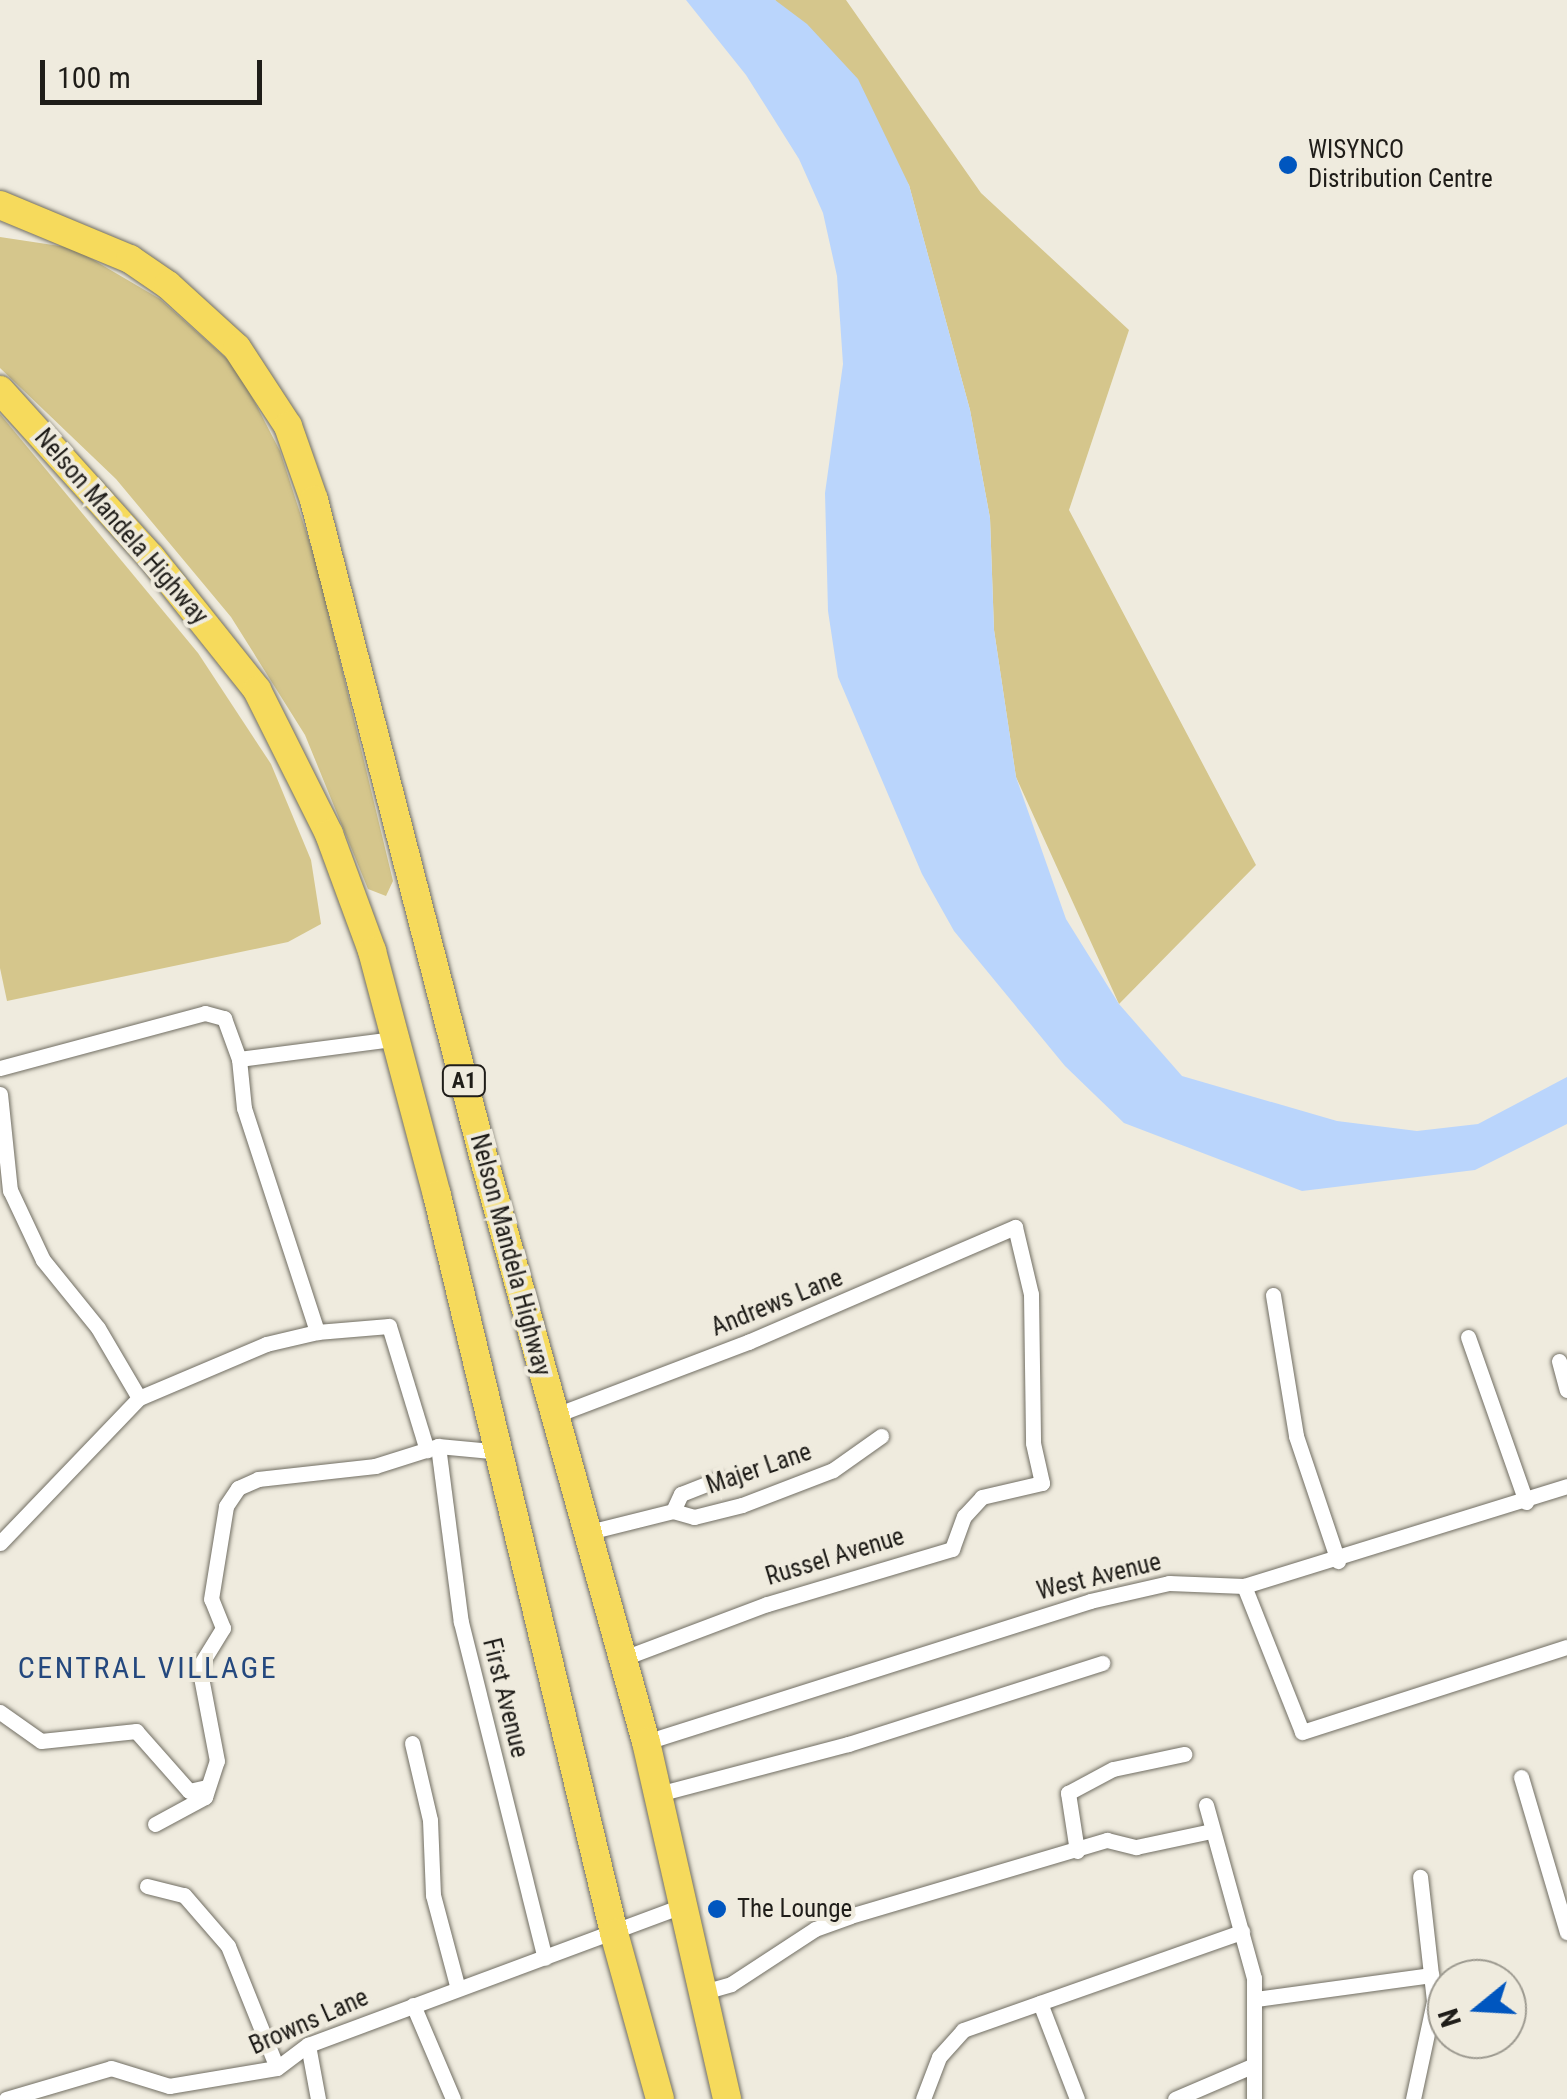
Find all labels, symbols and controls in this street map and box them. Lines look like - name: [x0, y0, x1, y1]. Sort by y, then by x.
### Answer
- scale bar: [45, 40, 268, 102]
- text: 100 m: [57, 60, 131, 95]
- place label: WISYNCO Distribution Centre: [1308, 136, 1493, 195]
- marker: WISYNCO Distribution Centre: [1277, 154, 1299, 176]
- street label: Nelson Mandela Highway: [28, 423, 214, 631]
- road number: A1: [442, 1064, 486, 1098]
- street label: Nelson Mandela Highway: [463, 1131, 557, 1379]
- street label: Andrews Lane: [707, 1263, 847, 1343]
- street label: Majer Lane: [702, 1437, 816, 1501]
- street label: Russel Avenue: [762, 1522, 908, 1592]
- street label: West Avenue: [1034, 1547, 1164, 1607]
- street label: First Avenue: [476, 1635, 534, 1761]
- district label: CENTRAL VILLAGE: [18, 1650, 278, 1686]
- place label: The Lounge: [737, 1894, 852, 1924]
- marker: The Lounge: [706, 1898, 728, 1920]
- north arrow: [1427, 1959, 1527, 2059]
- street label: Browns Lane: [245, 1983, 373, 2061]
- text: N: [1432, 2005, 1468, 2031]

